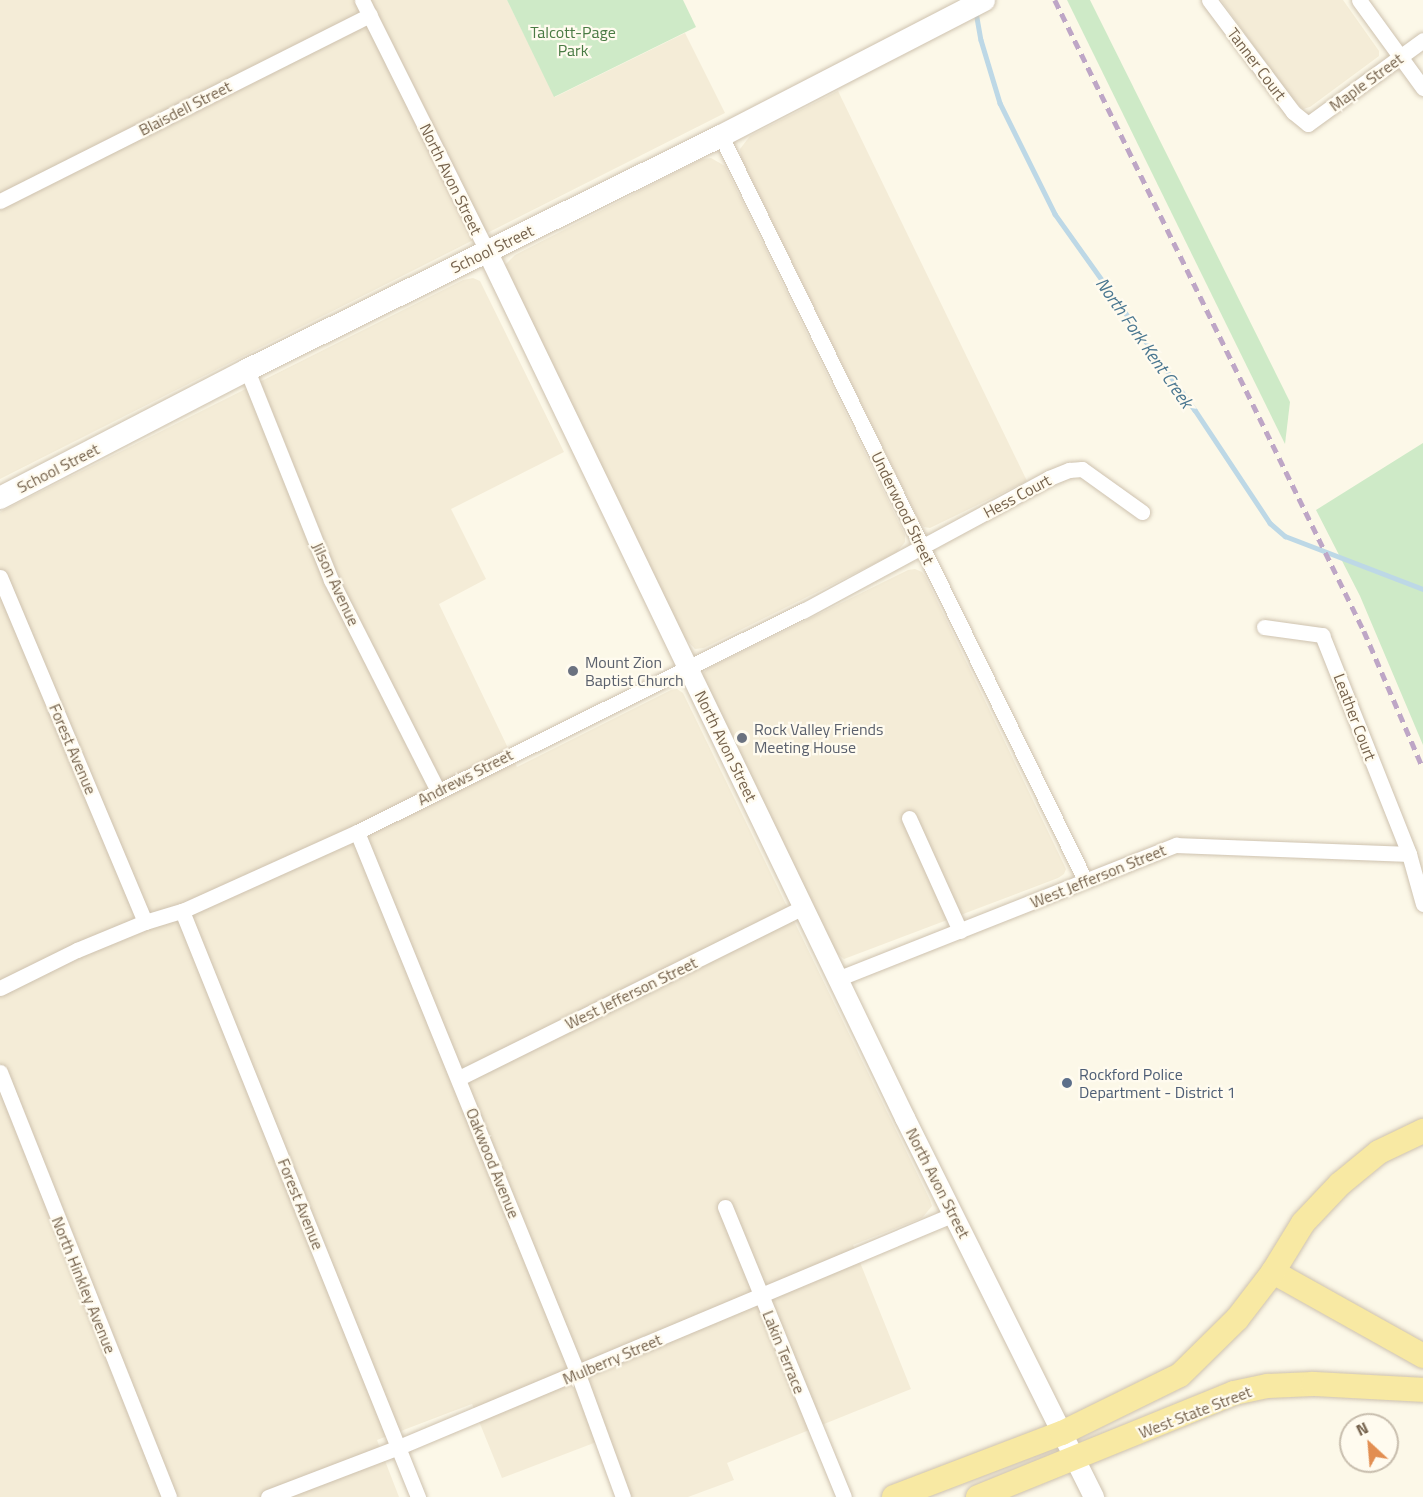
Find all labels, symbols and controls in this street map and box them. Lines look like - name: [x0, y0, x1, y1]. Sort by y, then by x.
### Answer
- park label: Talcott-Page Park: [530, 22, 616, 60]
- street label: Tanner Court: [1223, 24, 1291, 104]
- street label: Maple Street: [1325, 49, 1407, 115]
- street label: Blaisdell Street: [136, 76, 234, 140]
- street label: North Avon Street: [416, 120, 486, 238]
- street label: School Street: [448, 221, 536, 277]
- water label: North Fork Kent Creek: [1091, 273, 1197, 413]
- street label: School Street: [14, 439, 102, 497]
- street label: Underwood Street: [867, 448, 939, 568]
- street label: Hess Court: [980, 470, 1054, 522]
- street label: Jilson Avenue: [308, 539, 364, 629]
- place label: Mount Zion Baptist Church: [585, 652, 684, 690]
- marker: Mount Zion Baptist Church: [566, 664, 580, 678]
- street label: Leather Court: [1330, 671, 1380, 763]
- street label: North Avon Street: [691, 687, 761, 805]
- street label: Forest Avenue: [45, 701, 101, 797]
- place label: Rock Valley Friends Meeting House: [754, 719, 883, 757]
- marker: Rock Valley Friends Meeting House: [735, 731, 749, 745]
- street label: Andrews Street: [414, 745, 516, 809]
- street label: West Jefferson Street: [1027, 840, 1169, 912]
- street label: West Jefferson Street: [562, 953, 700, 1033]
- place label: Rockford Police Department - District 1: [1079, 1064, 1236, 1102]
- marker: Rockford Police Department - District 1: [1060, 1076, 1074, 1090]
- street label: Oakwood Avenue: [462, 1105, 524, 1221]
- street label: North Avon Street: [902, 1125, 974, 1241]
- street label: Forest Avenue: [274, 1156, 328, 1252]
- street label: North Hinkley Avenue: [48, 1214, 120, 1356]
- street label: Lakin Terrace: [759, 1308, 809, 1396]
- street label: Mulberry Street: [560, 1330, 664, 1388]
- street label: West State Street: [1136, 1382, 1254, 1442]
- north arrow: [1339, 1413, 1399, 1473]
- text: N: [1352, 1415, 1372, 1442]

